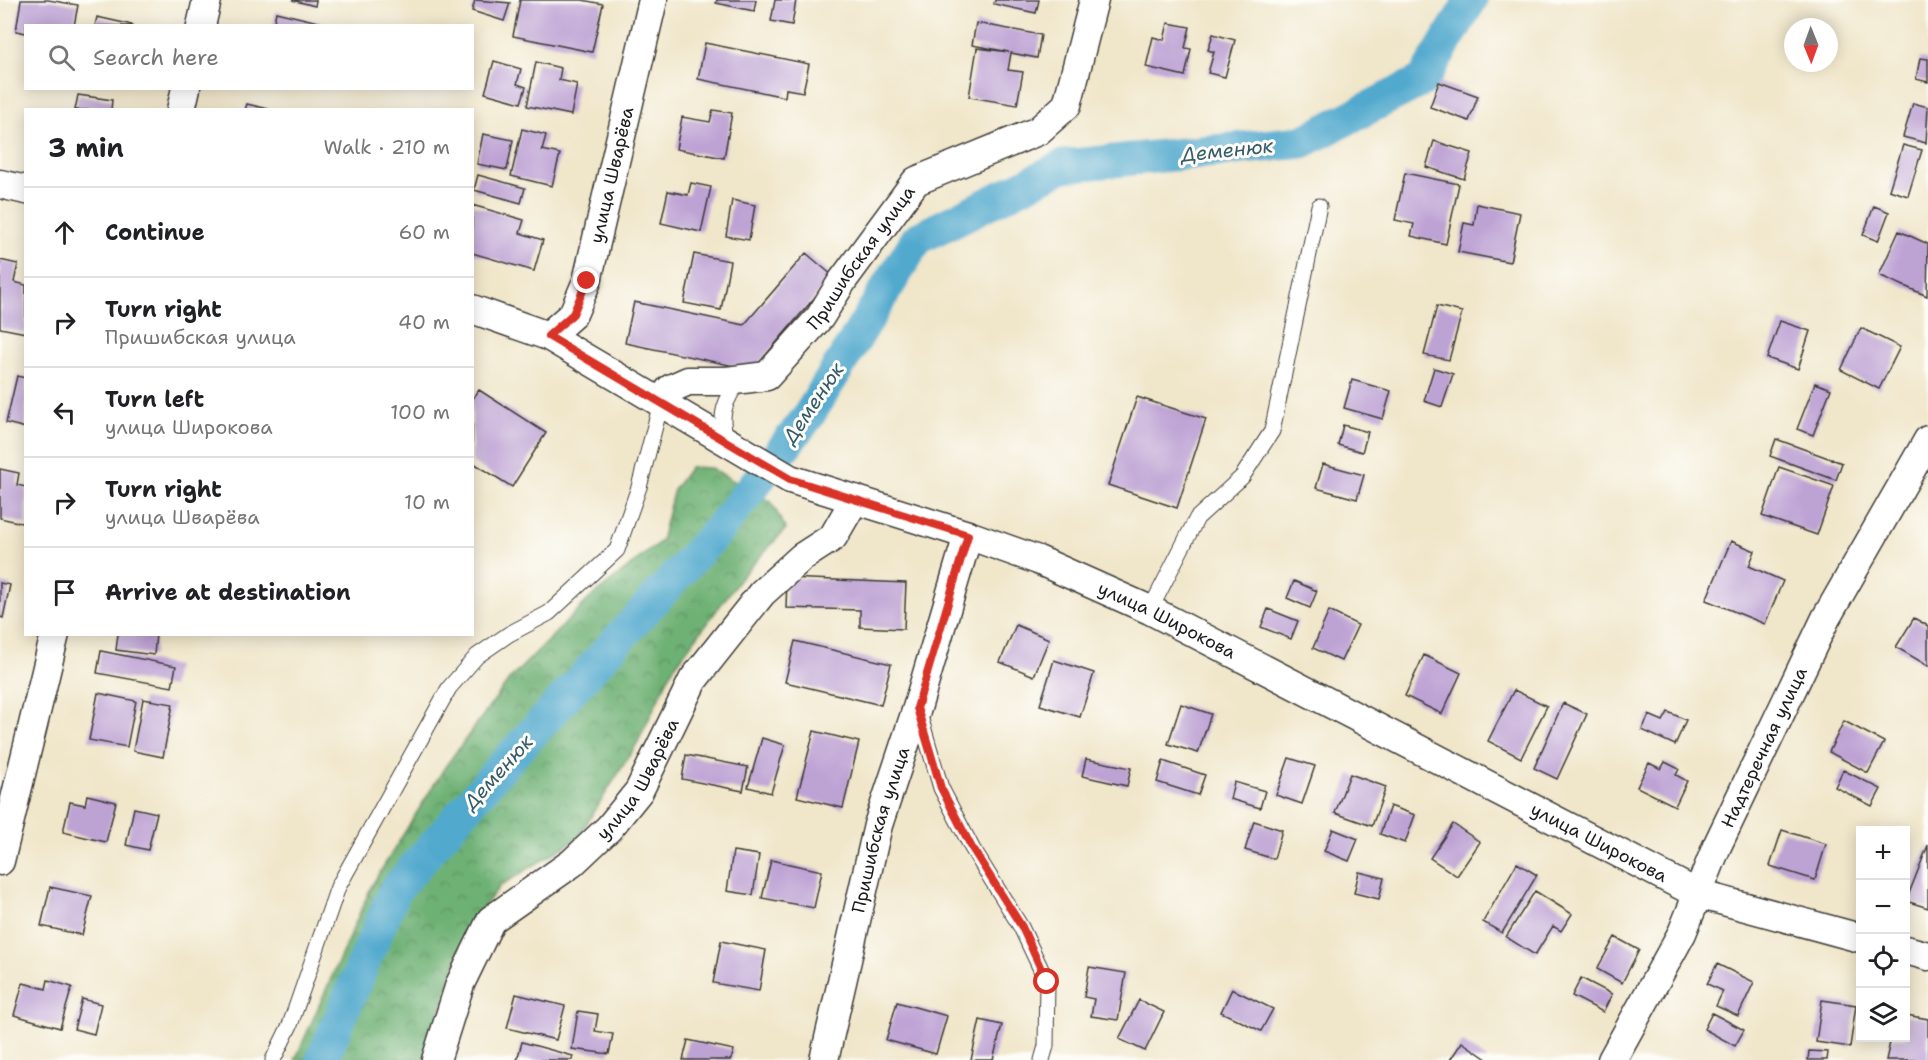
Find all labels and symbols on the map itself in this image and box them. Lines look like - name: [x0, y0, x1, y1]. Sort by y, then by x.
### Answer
- north arrow: [1784, 18, 1838, 72]
- street label: улица Шварёва: [584, 104, 640, 246]
- water label: Деменюк: [1179, 132, 1275, 168]
- street label: Пришибская улица: [802, 181, 921, 335]
- route end: [573, 267, 599, 293]
- water label: Деменюк: [776, 357, 850, 449]
- street label: улица Широкова: [1094, 576, 1240, 664]
- street label: Надтеречная улица: [1715, 663, 1813, 832]
- street label: улица Шварёва: [592, 714, 684, 845]
- water label: Деменюк: [457, 729, 539, 816]
- street label: Пришибская улица: [846, 744, 915, 915]
- street label: улица Широкова: [1526, 797, 1672, 888]
- route start: [1033, 968, 1059, 994]

